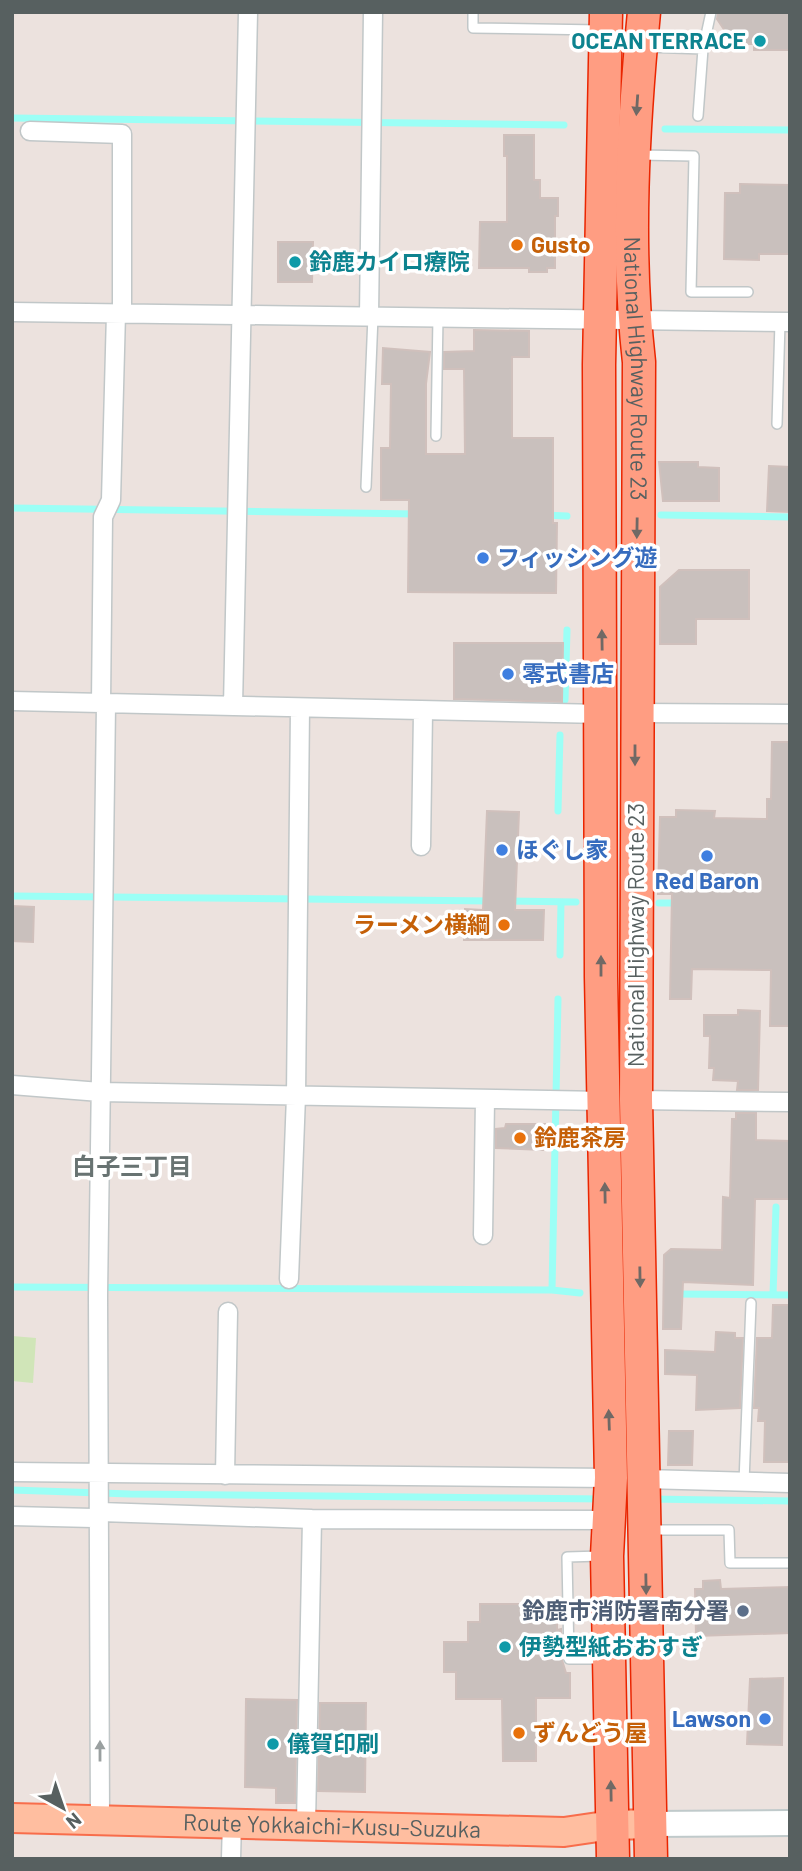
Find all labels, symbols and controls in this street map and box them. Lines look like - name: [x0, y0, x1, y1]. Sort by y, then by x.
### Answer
- place label: OCEAN TERRACE: [571, 26, 746, 54]
- marker: OCEAN TERRACE: [752, 33, 768, 49]
- one-way arrow: [631, 94, 642, 116]
- place label: Gusto: [531, 230, 591, 258]
- street label: National Highway Route 23: [619, 236, 654, 501]
- marker: Gusto: [509, 237, 525, 253]
- place label: 鈴鹿カイロ療院: [309, 247, 470, 275]
- marker: 鈴鹿カイロ療院: [287, 254, 303, 270]
- one-way arrow: [631, 517, 643, 539]
- place label: フィッシング遊: [497, 543, 658, 571]
- marker: フィッシング遊: [475, 550, 491, 566]
- one-way arrow: [596, 629, 608, 651]
- place label: 零式書店: [522, 659, 614, 687]
- marker: 零式書店: [500, 666, 516, 682]
- one-way arrow: [629, 745, 641, 767]
- street label: National Highway Route 23: [621, 803, 649, 1067]
- place label: ほぐし家: [516, 835, 608, 863]
- marker: ほぐし家: [494, 842, 510, 858]
- marker: Red Baron: [699, 848, 715, 864]
- place label: Red Baron: [655, 866, 759, 894]
- place label: ラーメン横綱: [353, 910, 490, 938]
- marker: ラーメン横綱: [496, 917, 512, 933]
- one-way arrow: [596, 954, 607, 976]
- place label: 鈴鹿茶房: [534, 1123, 626, 1151]
- marker: 鈴鹿茶房: [512, 1130, 528, 1146]
- district label: 白子三丁目: [72, 1151, 192, 1180]
- one-way arrow: [599, 1182, 610, 1204]
- one-way arrow: [634, 1266, 646, 1288]
- one-way arrow: [604, 1409, 615, 1431]
- one-way arrow: [640, 1573, 652, 1595]
- place label: 鈴鹿市消防署南分署: [522, 1596, 729, 1624]
- marker: 鈴鹿市消防署南分署: [735, 1603, 751, 1619]
- place label: 伊勢型紙おおすぎ: [519, 1632, 703, 1660]
- marker: 伊勢型紙おおすぎ: [497, 1639, 513, 1655]
- place label: Lawson: [672, 1704, 751, 1732]
- marker: Lawson: [757, 1711, 773, 1727]
- place label: ずんどう屋: [533, 1718, 647, 1746]
- marker: ずんどう屋: [511, 1725, 527, 1741]
- place label: 儀賀印刷: [287, 1729, 379, 1757]
- marker: 儀賀印刷: [265, 1736, 281, 1752]
- one-way arrow: [94, 1739, 106, 1761]
- north arrow: [28, 1773, 98, 1843]
- one-way arrow: [605, 1779, 616, 1801]
- street label: Route Yokkaichi-Kusu-Suzuka: [183, 1807, 481, 1843]
- text: N: [62, 1809, 86, 1834]

